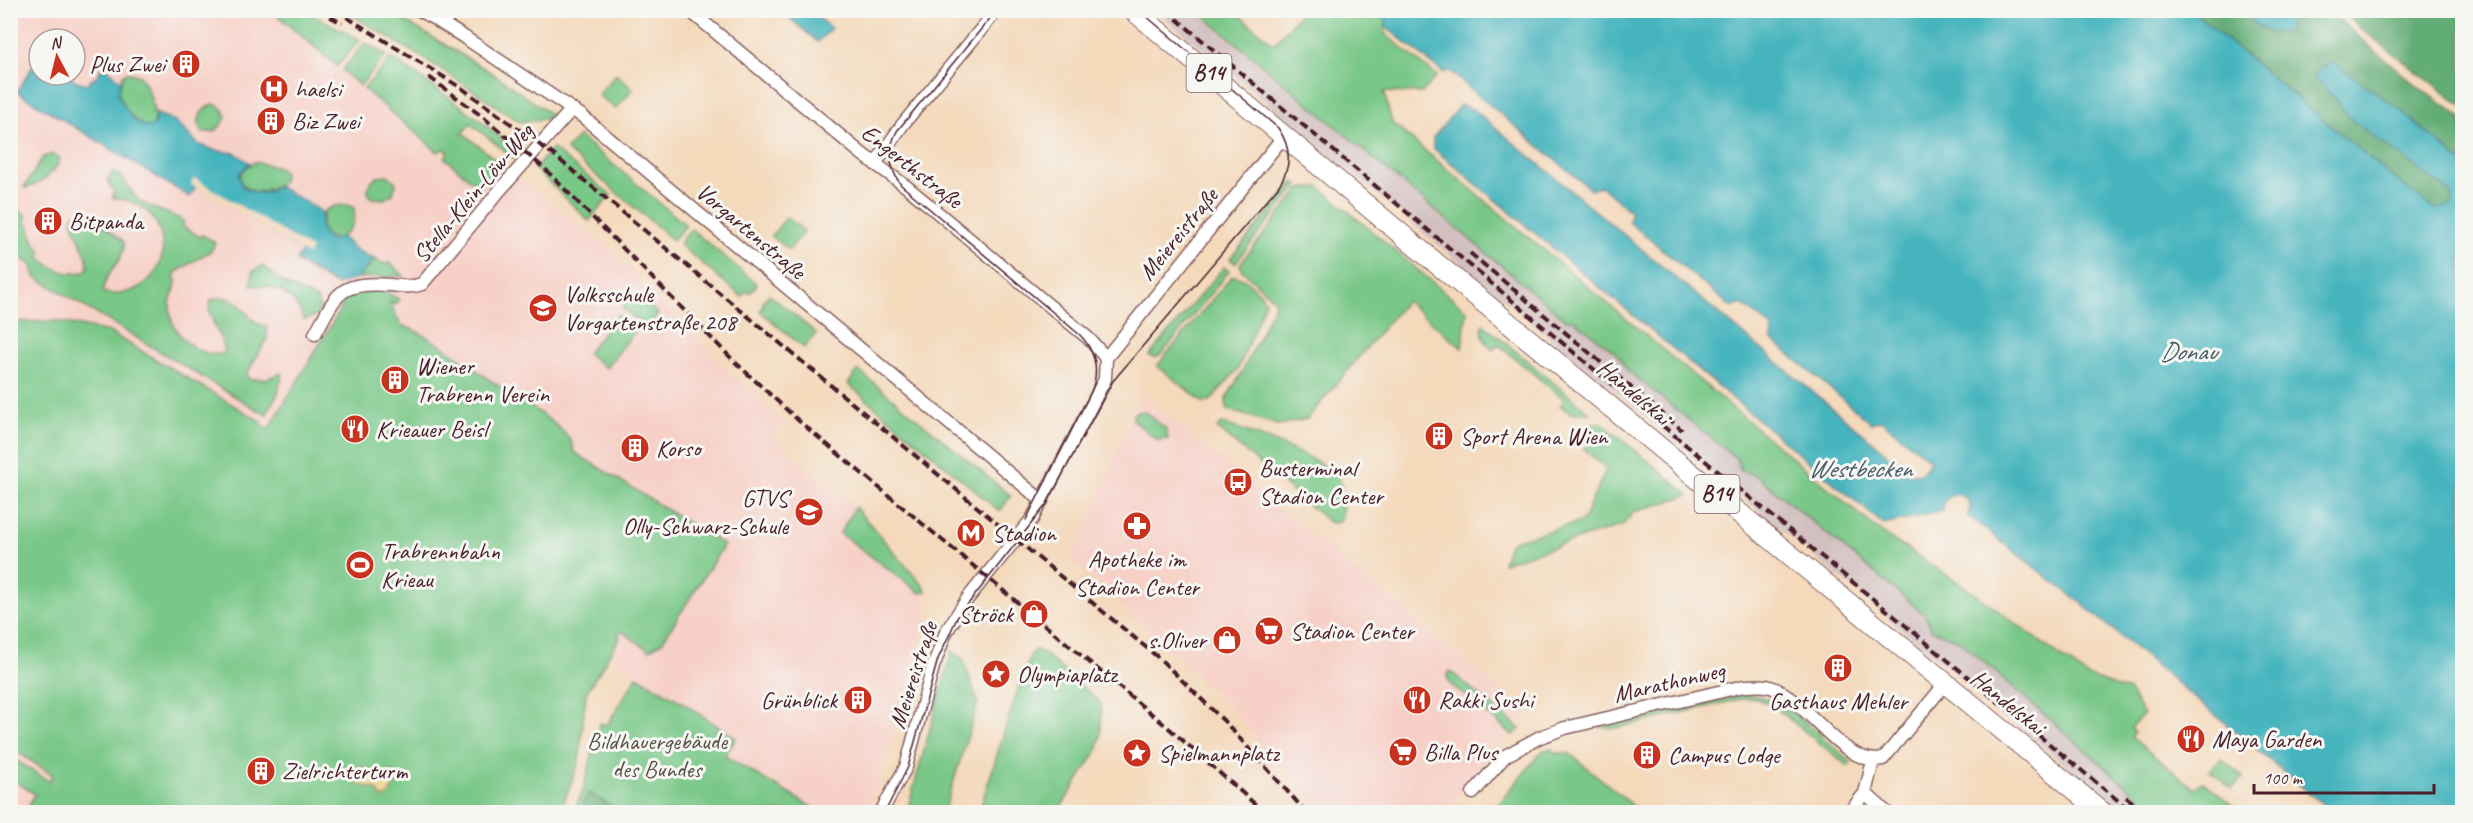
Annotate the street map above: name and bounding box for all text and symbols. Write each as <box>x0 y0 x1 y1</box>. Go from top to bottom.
north arrow <box>27 27 87 87</box>
text: N <box>49 32 64 54</box>
building icon: Plus Zwei <box>170 48 202 80</box>
place label: Plus Zwei <box>89 49 169 79</box>
road number: B14 <box>1186 54 1232 92</box>
hospital icon: haelsi <box>258 73 290 105</box>
place label: haelsi <box>295 74 345 104</box>
building icon: Biz Zwei <box>255 105 287 137</box>
place label: Biz Zwei <box>292 106 363 136</box>
street label: Stella-Klein-Löw-Weg <box>406 116 541 269</box>
street label: Engerthstraße <box>856 117 970 216</box>
street label: Vorgartenstraße <box>690 176 814 287</box>
street label: Meiereistraße <box>1132 180 1226 286</box>
building icon: Bitpanda <box>32 205 64 237</box>
place label: Bitpanda <box>69 206 145 236</box>
place label: Volksschule Vorgartenstraße 208 <box>564 279 738 337</box>
school or university icon: Volksschule Vorgartenstraße 208 <box>527 292 559 324</box>
water label: Donau <box>2160 335 2219 368</box>
place label: Wiener Trabrenn Verein <box>416 351 550 409</box>
street label: Handelskai <box>1591 352 1679 433</box>
building icon: Wiener Trabrenn Verein <box>379 364 411 396</box>
restaurant icon: Krieauer Beisl <box>339 413 371 445</box>
place label: Krieauer Beisl <box>376 414 491 444</box>
building icon: Sport Arena Wien <box>1423 420 1455 452</box>
place label: Sport Arena Wien <box>1460 421 1609 451</box>
building icon: Korso <box>619 432 651 464</box>
place label: Korso <box>656 433 703 463</box>
water label: Westbecken <box>1808 452 1914 485</box>
place label: Busterminal Stadion Center <box>1259 453 1385 511</box>
bus stop icon: Busterminal Stadion Center <box>1222 466 1254 498</box>
road number: B14 <box>1694 475 1740 513</box>
place label: GTVS Olly-Schwarz-Schule <box>623 483 792 541</box>
school or university icon: GTVS Olly-Schwarz-Schule <box>793 496 825 528</box>
pharmacy icon: Apotheke im Stadion Center <box>1121 510 1153 542</box>
metro station icon: Stadion <box>955 517 987 549</box>
place label: Stadion <box>992 518 1057 548</box>
place label: Trabrennbahn Krieau <box>381 536 500 594</box>
place label: Apotheke im Stadion Center <box>1075 544 1201 602</box>
sports icon: Trabrennbahn Krieau <box>344 549 376 581</box>
shop icon: Ströck <box>1018 598 1050 630</box>
place label: Ströck <box>959 599 1015 629</box>
supermarket icon: Stadion Center <box>1253 615 1285 647</box>
street label: Meiereistraße <box>882 616 945 732</box>
place label: Stadion Center <box>1290 616 1416 646</box>
shop icon: s.Oliver <box>1211 624 1243 656</box>
place label: s.Oliver <box>1148 625 1208 655</box>
building icon: Gasthaus Mehler <box>1822 652 1854 684</box>
street label: Marathonweg <box>1611 654 1729 709</box>
place icon: Olympiaplatz <box>980 658 1012 690</box>
place label: Olympiaplatz <box>1017 659 1119 689</box>
street label: Handelskai <box>1965 663 2053 743</box>
building icon: Grünblick <box>842 684 874 716</box>
restaurant icon: Rakki Sushi <box>1401 684 1433 716</box>
place label: Grünblick <box>761 685 839 715</box>
place label: Rakki Sushi <box>1438 685 1536 715</box>
place label: Gasthaus Mehler <box>1769 686 1909 716</box>
restaurant icon: Maya Garden <box>2175 723 2207 755</box>
place label: Maya Garden <box>2212 724 2323 754</box>
park label: Bildhauergebäude des Bundes <box>587 726 729 784</box>
supermarket icon: Billa Plus <box>1387 736 1419 768</box>
place icon: Spielmannplatz <box>1121 737 1153 769</box>
place label: Billa Plus <box>1424 737 1500 767</box>
place label: Spielmannplatz <box>1158 738 1281 768</box>
building icon: Campus Lodge <box>1631 739 1663 771</box>
place label: Campus Lodge <box>1668 740 1782 770</box>
building icon: Zielrichterturm <box>245 755 277 787</box>
place label: Zielrichterturm <box>282 756 408 786</box>
scale bar <box>2254 757 2434 795</box>
text: 100 m <box>2263 767 2304 789</box>

